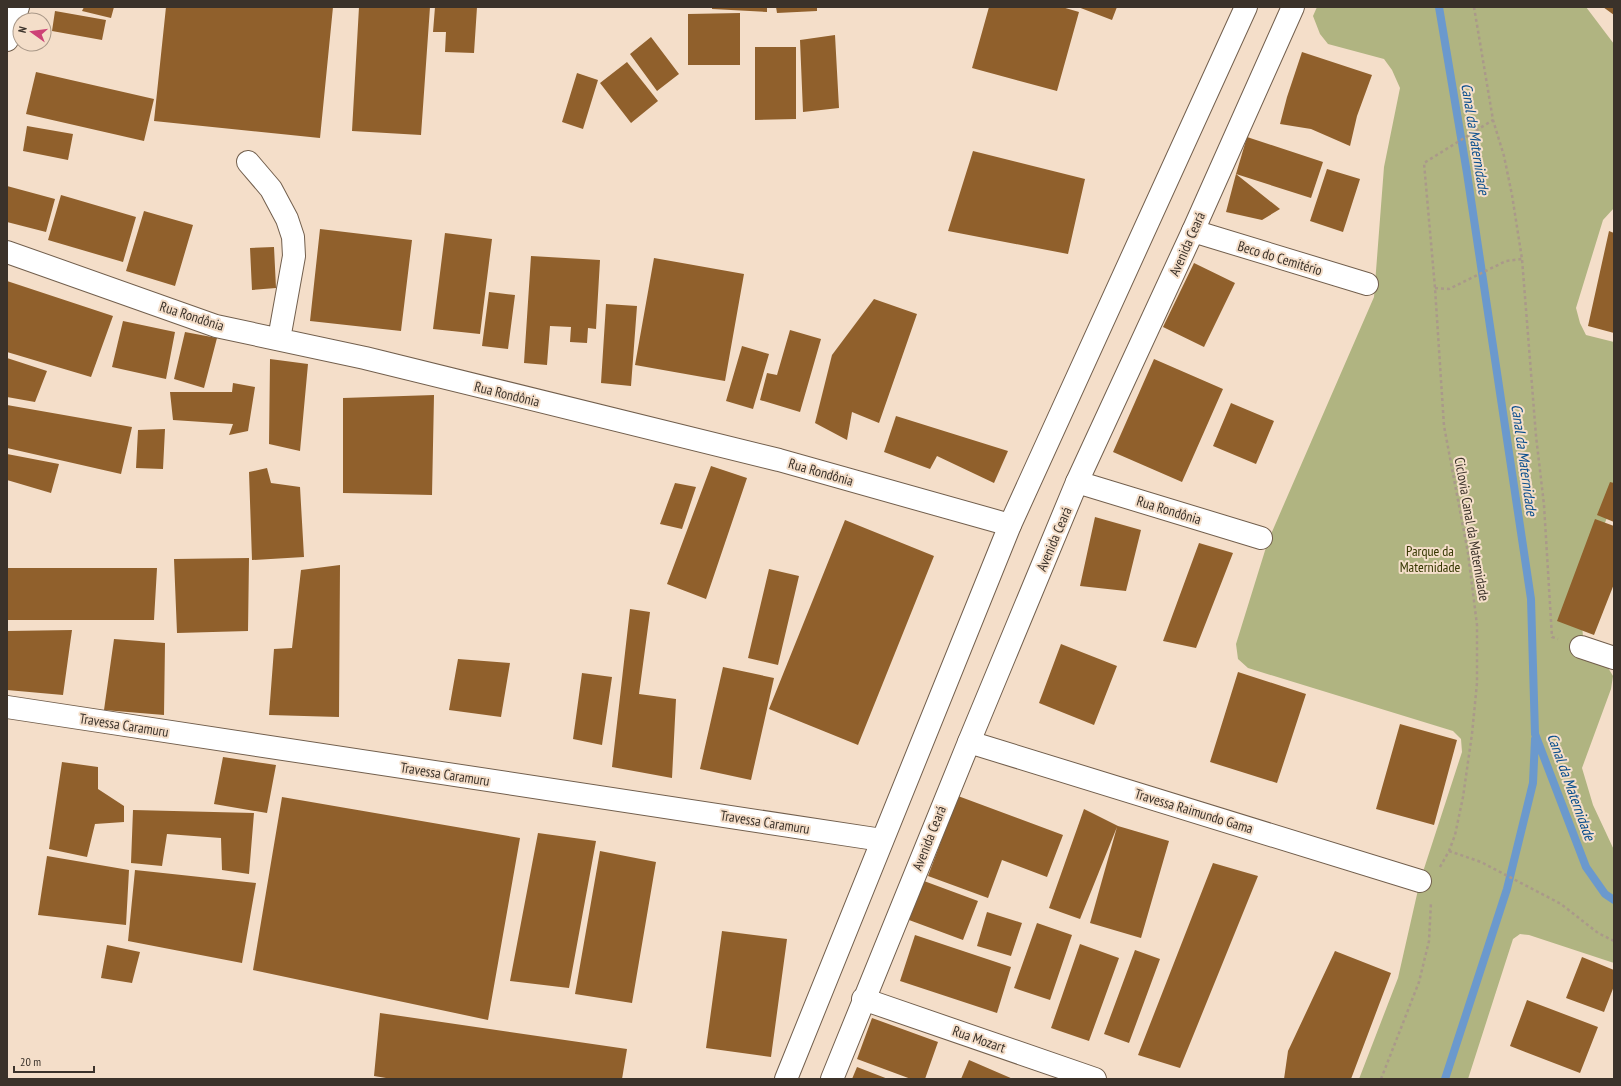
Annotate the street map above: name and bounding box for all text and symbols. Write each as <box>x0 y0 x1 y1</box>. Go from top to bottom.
north arrow <box>12 12 52 52</box>
text: N <box>15 25 30 34</box>
water label: Canal da Maternidade <box>1457 82 1494 197</box>
street label: Avenida Ceará <box>1165 209 1209 279</box>
street label: Beco do Cemitério <box>1236 237 1324 279</box>
street label: Rua Rondônia <box>158 297 226 335</box>
street label: Rua Rondônia <box>472 377 542 411</box>
water label: Canal da Maternidade <box>1507 403 1542 518</box>
street label: Rua Rondônia <box>786 454 856 490</box>
street label: Ciclovia Canal da Maternidade <box>1450 456 1494 602</box>
street label: Rua Rondônia <box>1135 492 1203 528</box>
street label: Avenida Ceará <box>1032 504 1076 574</box>
park label: Parque da Maternidade <box>1400 542 1460 576</box>
street label: Travessa Caramuru <box>78 709 170 741</box>
water label: Canal da Maternidade <box>1543 731 1600 844</box>
street label: Travessa Caramuru <box>399 758 491 790</box>
street label: Travessa Raimundo Gama <box>1133 784 1255 838</box>
street label: Avenida Ceará <box>908 803 950 873</box>
street label: Travessa Caramuru <box>719 806 811 838</box>
street label: Rua Mozart <box>950 1022 1008 1056</box>
scale bar <box>14 1048 94 1074</box>
text: 20 m <box>20 1054 41 1069</box>

